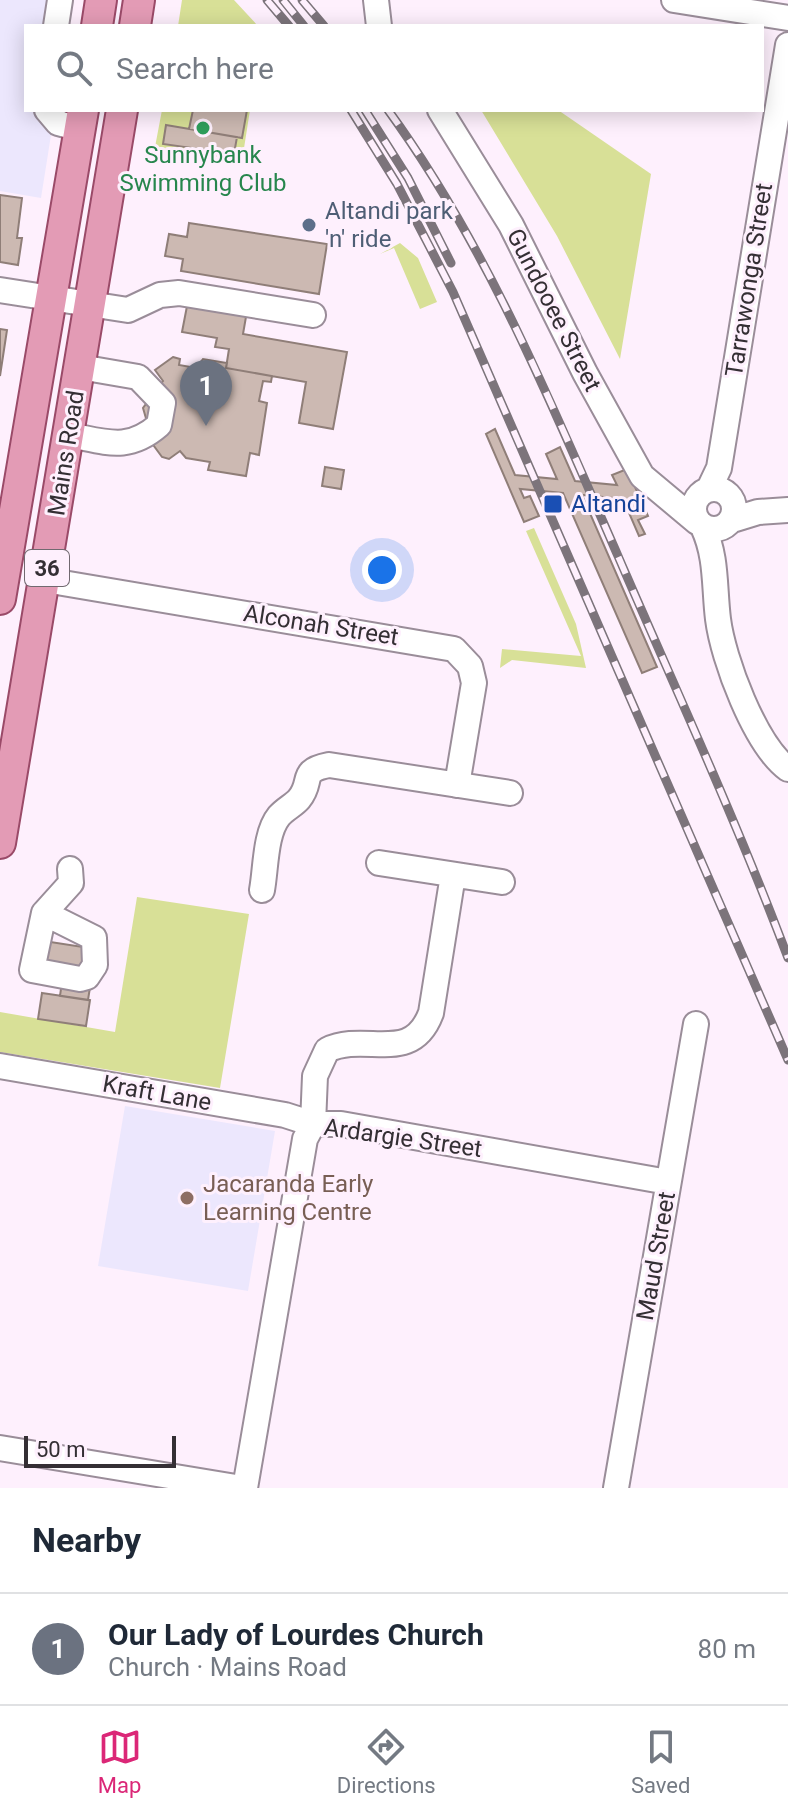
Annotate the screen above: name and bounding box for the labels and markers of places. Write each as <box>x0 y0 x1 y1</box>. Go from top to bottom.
marker: Sunnybank Swimming Club <box>194 119 212 137</box>
place label: Sunnybank Swimming Club <box>120 141 286 197</box>
place label: Altandi park 'n' ride <box>325 197 454 253</box>
marker: Altandi park 'n' ride <box>300 216 318 234</box>
pin: 1 <box>180 360 232 426</box>
place label: Altandi <box>571 490 646 518</box>
marker: Altandi <box>542 493 564 515</box>
place label: Jacaranda Early Learning Centre <box>203 1170 374 1226</box>
marker: Jacaranda Early Learning Centre <box>178 1189 196 1207</box>

